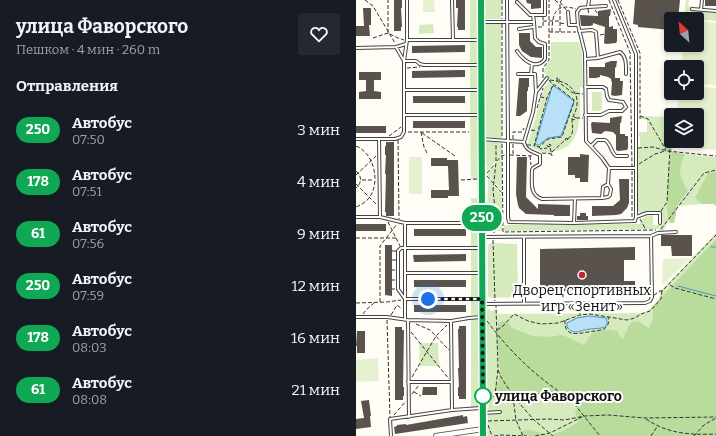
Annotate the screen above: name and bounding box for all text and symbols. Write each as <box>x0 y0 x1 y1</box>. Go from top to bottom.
north arrow <box>664 12 704 52</box>
map controls <box>664 12 704 148</box>
button: heart <box>298 13 340 55</box>
text: улица Фаворского <box>16 15 188 38</box>
text: Пешком · 4 мин · 260 m <box>16 42 160 57</box>
button: locate <box>664 60 704 100</box>
text: Отправления <box>16 77 118 95</box>
button: layers <box>664 108 704 148</box>
text: Автобус <box>72 114 132 132</box>
text: 250 <box>26 121 50 138</box>
text: 3 мин <box>297 121 340 139</box>
text: 07:50 <box>72 132 105 147</box>
text: Автобус <box>72 166 132 184</box>
text: 178 <box>27 173 49 190</box>
text: 4 мин <box>297 173 340 191</box>
text: 07:51 <box>72 184 102 199</box>
line badge: 250 <box>459 205 505 231</box>
text: 250 <box>470 209 494 226</box>
text: Автобус <box>72 218 132 236</box>
text: 61 <box>31 225 45 242</box>
text: 9 мин <box>297 225 340 243</box>
text: 07:56 <box>72 236 104 251</box>
text: Автобус <box>72 270 132 288</box>
marker: Дворец спортивных игр «Зенит» <box>577 270 587 280</box>
text: 250 <box>26 277 50 294</box>
text: 12 мин <box>292 277 340 295</box>
place label: Дворец спортивных игр «Зенит» <box>513 282 651 315</box>
text: 07:59 <box>72 288 104 303</box>
your location <box>418 289 438 309</box>
text: Автобус <box>72 322 132 340</box>
text: 178 <box>27 329 49 346</box>
text: 16 мин <box>291 329 340 347</box>
text: 08:03 <box>72 340 107 355</box>
text: Автобус <box>72 374 132 392</box>
text: 61 <box>31 381 45 398</box>
text: 21 мин <box>292 381 340 399</box>
marker: улица Фаворского <box>474 387 492 405</box>
place label: улица Фаворского <box>494 388 622 405</box>
text: 08:08 <box>72 392 107 407</box>

